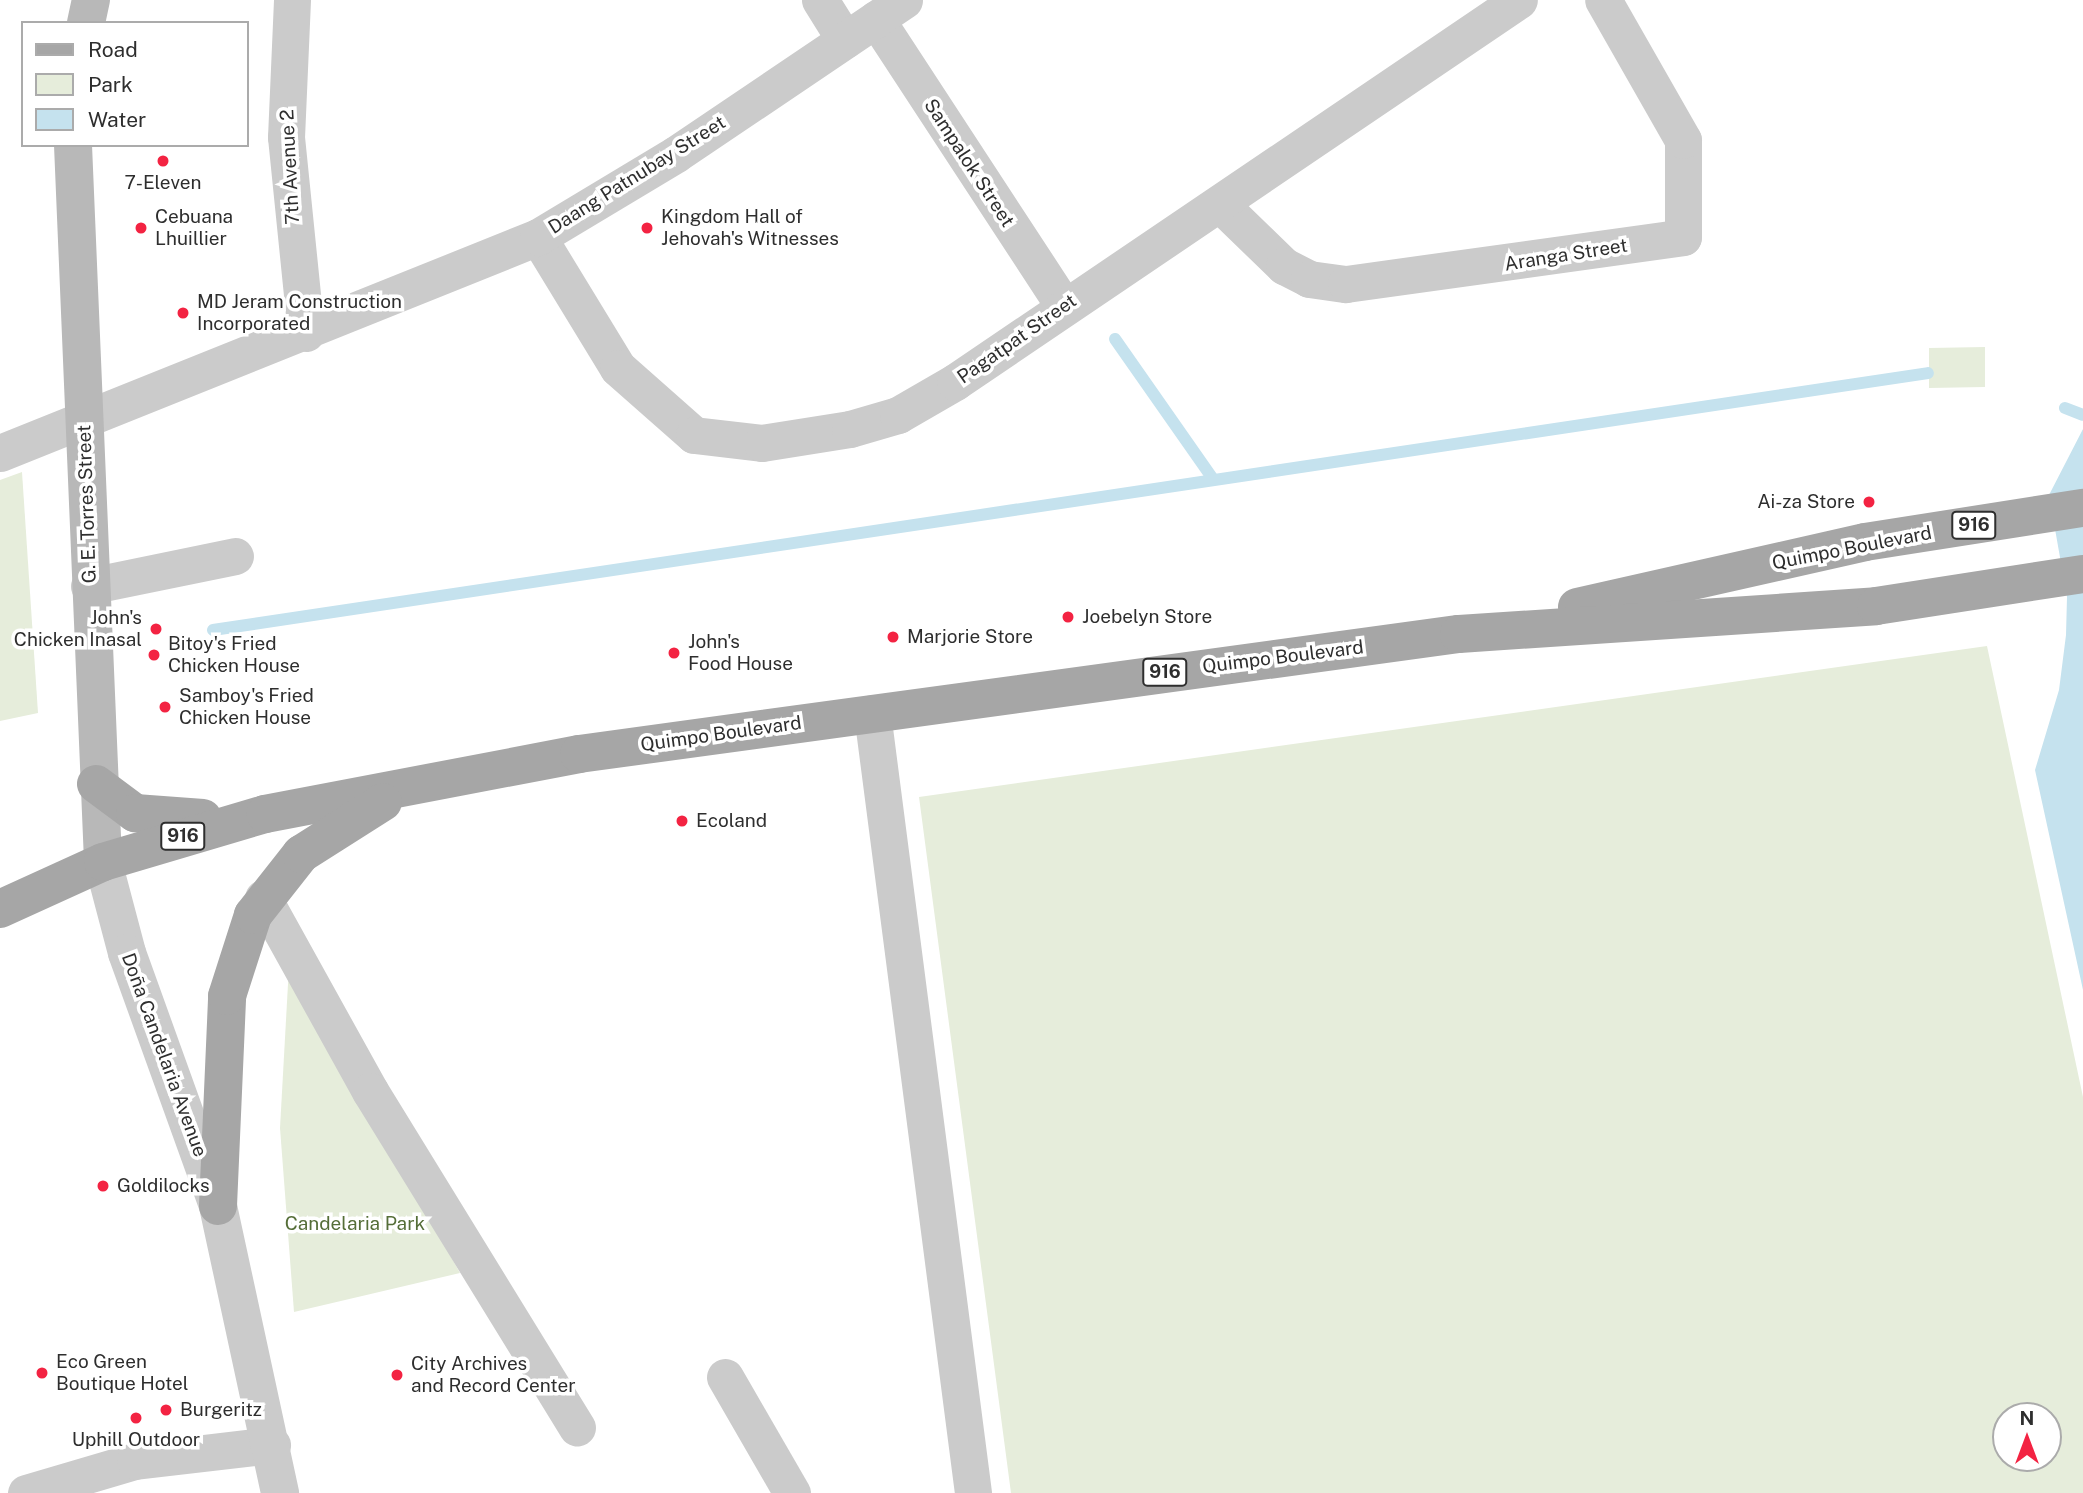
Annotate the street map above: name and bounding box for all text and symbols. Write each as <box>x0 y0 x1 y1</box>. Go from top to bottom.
legend <box>21 21 248 147</box>
text: Road <box>88 37 138 62</box>
text: Park <box>88 72 133 97</box>
street label: Sampalok Street <box>919 95 1019 231</box>
text: Water <box>88 107 146 132</box>
street label: 7th Avenue 2 <box>276 109 304 225</box>
street label: Daang Patnubay Street <box>544 111 730 239</box>
marker: 7-Eleven <box>155 153 171 169</box>
place label: 7-Eleven <box>124 172 202 194</box>
place label: Cebuana Lhuillier <box>155 206 233 250</box>
place label: Kingdom Hall of Jehovah's Witnesses <box>661 206 839 250</box>
marker: Cebuana Lhuillier <box>133 220 149 236</box>
marker: Kingdom Hall of Jehovah's Witnesses <box>639 220 655 236</box>
street label: Aranga Street <box>1503 234 1629 276</box>
street label: Pagatpat Street <box>953 289 1081 389</box>
place label: MD Jeram Construction Incorporated <box>197 291 402 335</box>
marker: MD Jeram Construction Incorporated <box>175 305 191 321</box>
street label: G. E. Torres Street <box>73 424 101 584</box>
place label: Ai-za Store <box>1757 491 1855 513</box>
marker: Ai-za Store <box>1861 494 1877 510</box>
road number: 916 <box>1951 510 1997 540</box>
street label: Quimpo Boulevard <box>1770 521 1934 575</box>
place label: Joebelyn Store <box>1082 606 1212 628</box>
place label: John's Chicken Inasal <box>14 607 142 651</box>
marker: Joebelyn Store <box>1060 609 1076 625</box>
marker: John's Chicken Inasal <box>148 621 164 637</box>
place label: Marjorie Store <box>907 626 1033 648</box>
marker: Marjorie Store <box>885 629 901 645</box>
place label: John's Food House <box>688 631 793 675</box>
place label: Bitoy's Fried Chicken House <box>168 633 300 677</box>
street label: Quimpo Boulevard <box>1201 636 1365 678</box>
marker: John's Food House <box>666 645 682 661</box>
marker: Bitoy's Fried Chicken House <box>146 647 162 663</box>
road number: 916 <box>1142 658 1188 686</box>
place label: Samboy's Fried Chicken House <box>179 685 314 729</box>
marker: Samboy's Fried Chicken House <box>157 699 173 715</box>
street label: Quimpo Boulevard <box>639 711 803 757</box>
place label: Ecoland <box>696 810 767 832</box>
marker: Ecoland <box>674 813 690 829</box>
road number: 916 <box>160 822 206 850</box>
street label: Doña Candelaria Avenue <box>116 950 212 1160</box>
place label: Goldilocks <box>117 1175 210 1197</box>
marker: Goldilocks <box>95 1178 111 1194</box>
park label: Candelaria Park <box>285 1213 425 1235</box>
place label: Eco Green Boutique Hotel <box>56 1351 189 1395</box>
place label: City Archives and Record Center <box>411 1353 576 1397</box>
marker: Eco Green Boutique Hotel <box>34 1365 50 1381</box>
marker: City Archives and Record Center <box>389 1367 405 1383</box>
place label: Burgeritz <box>180 1399 262 1421</box>
marker: Burgeritz <box>158 1402 174 1418</box>
north arrow <box>1992 1402 2062 1472</box>
text: N <box>2020 1407 2034 1429</box>
marker: Uphill Outdoor <box>128 1410 144 1426</box>
place label: Uphill Outdoor <box>72 1429 200 1451</box>

